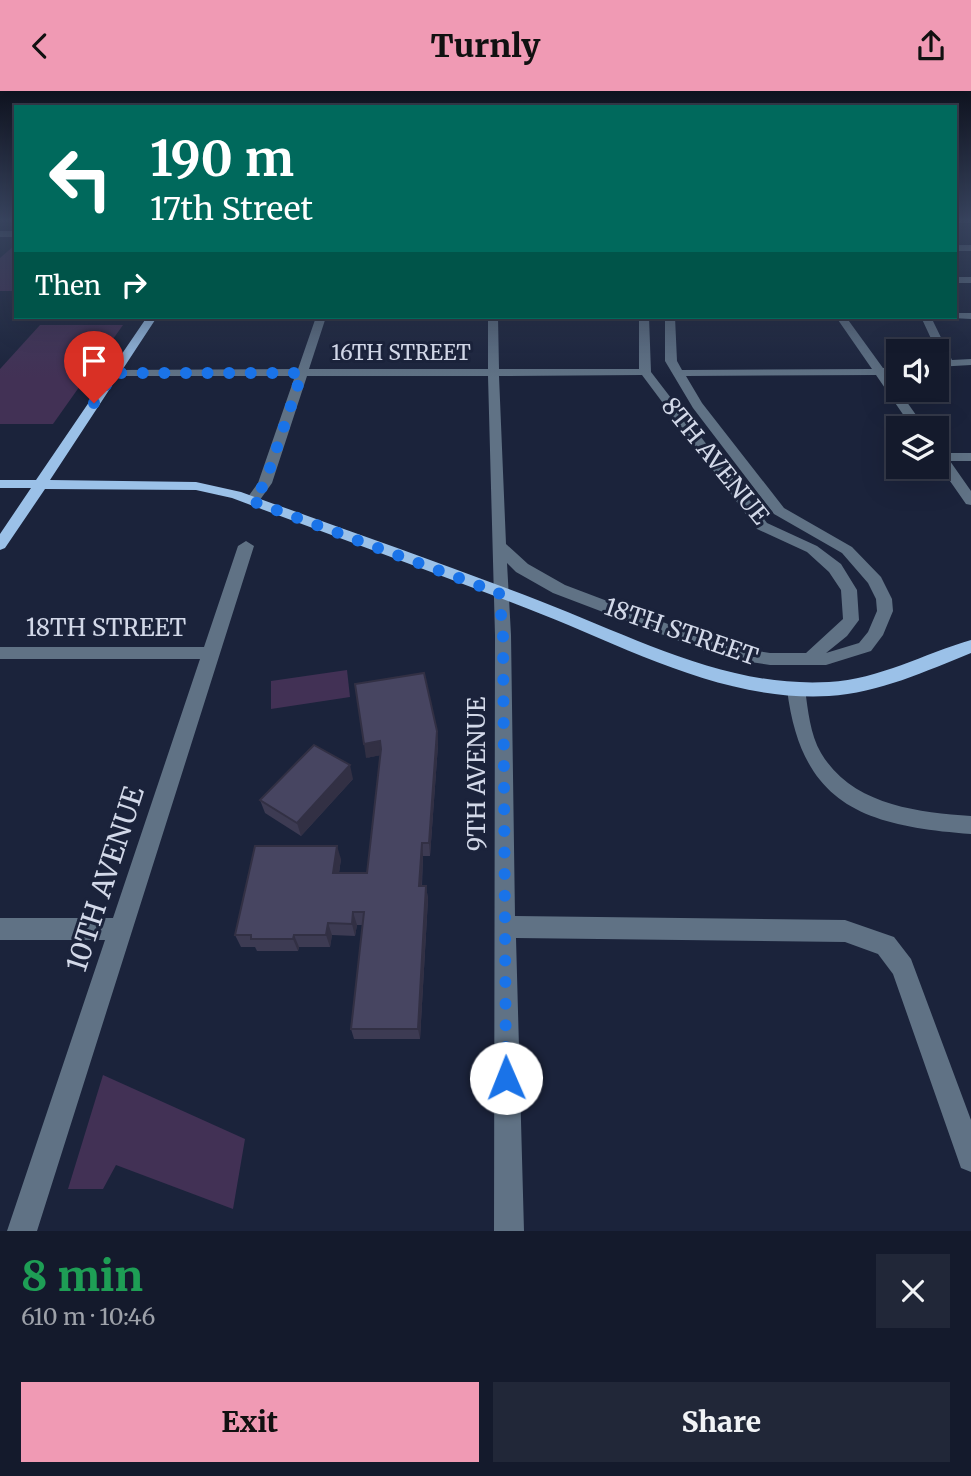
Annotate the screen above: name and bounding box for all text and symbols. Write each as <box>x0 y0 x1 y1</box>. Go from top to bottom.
text: Turnly <box>431 26 540 66</box>
icon: back <box>21 27 59 65</box>
icon: share <box>912 27 950 65</box>
text: 190 m <box>150 128 294 189</box>
icon: left <box>35 133 126 224</box>
text: 17th Street <box>150 189 313 229</box>
icon: right <box>115 266 153 304</box>
text: Then <box>35 269 101 302</box>
pin <box>64 331 124 403</box>
street label: 16TH STREET <box>331 339 471 366</box>
map controls <box>886 339 949 479</box>
button: sound <box>886 339 949 402</box>
icon: arrive <box>75 342 113 380</box>
street label: 8TH AVENUE <box>655 391 776 531</box>
button: layers <box>886 416 949 479</box>
street label: 18TH STREET <box>600 591 762 672</box>
street label: 18TH STREET <box>26 612 187 643</box>
street label: 9TH AVENUE <box>461 696 492 851</box>
street label: 10TH AVENUE <box>58 781 152 976</box>
position arrow <box>469 1041 543 1115</box>
text: 8 min <box>21 1250 143 1302</box>
button: close <box>876 1254 950 1328</box>
text: 610 m · 10:46 <box>21 1302 155 1331</box>
button: Exit <box>21 1382 479 1462</box>
button: Share <box>493 1382 950 1462</box>

